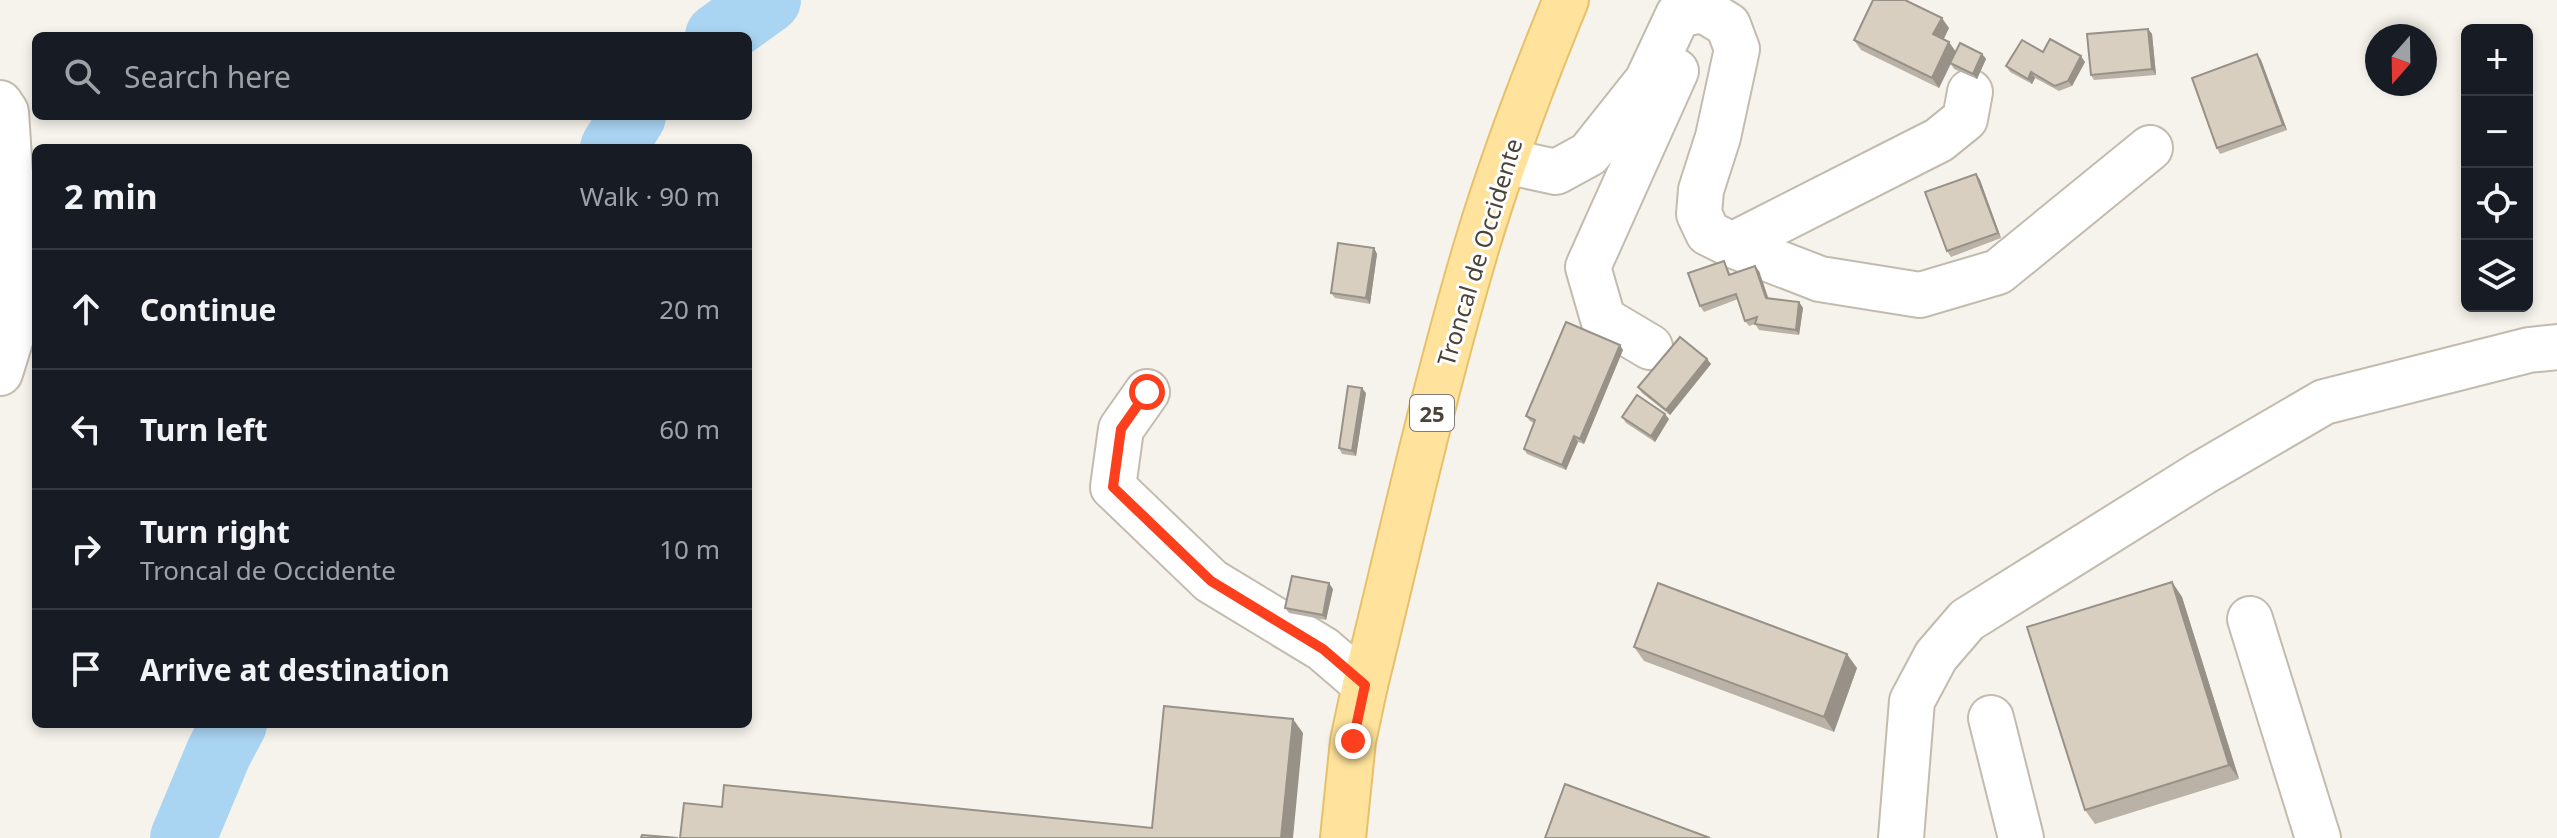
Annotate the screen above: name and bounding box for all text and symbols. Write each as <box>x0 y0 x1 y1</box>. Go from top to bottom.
north arrow <box>2365 24 2437 96</box>
map controls <box>2461 24 2533 312</box>
button: + <box>2461 24 2533 96</box>
search box <box>32 32 752 120</box>
icon: search <box>60 54 104 98</box>
text: Search here <box>124 56 291 97</box>
button: − <box>2461 96 2533 168</box>
street label: Troncal de Occidente <box>1429 134 1529 370</box>
button: locate <box>2461 168 2533 240</box>
text: 2 min <box>64 173 158 219</box>
text: Walk · 90 m <box>580 178 720 214</box>
button: layers <box>2461 240 2533 312</box>
icon: ahead <box>64 287 108 331</box>
text: Continue <box>140 289 276 330</box>
text: 20 m <box>659 291 720 327</box>
route start <box>1129 374 1165 410</box>
road number: 25 <box>1410 395 1454 431</box>
icon: left <box>64 407 108 451</box>
text: Turn left <box>140 409 268 450</box>
text: 60 m <box>659 411 720 447</box>
text: Turn right <box>140 511 290 552</box>
icon: right <box>64 527 108 571</box>
text: 10 m <box>659 531 720 567</box>
text: Troncal de Occidente <box>140 552 396 588</box>
icon: arrive <box>64 647 108 691</box>
text: Arrive at destination <box>140 649 450 690</box>
route end <box>1335 723 1371 759</box>

